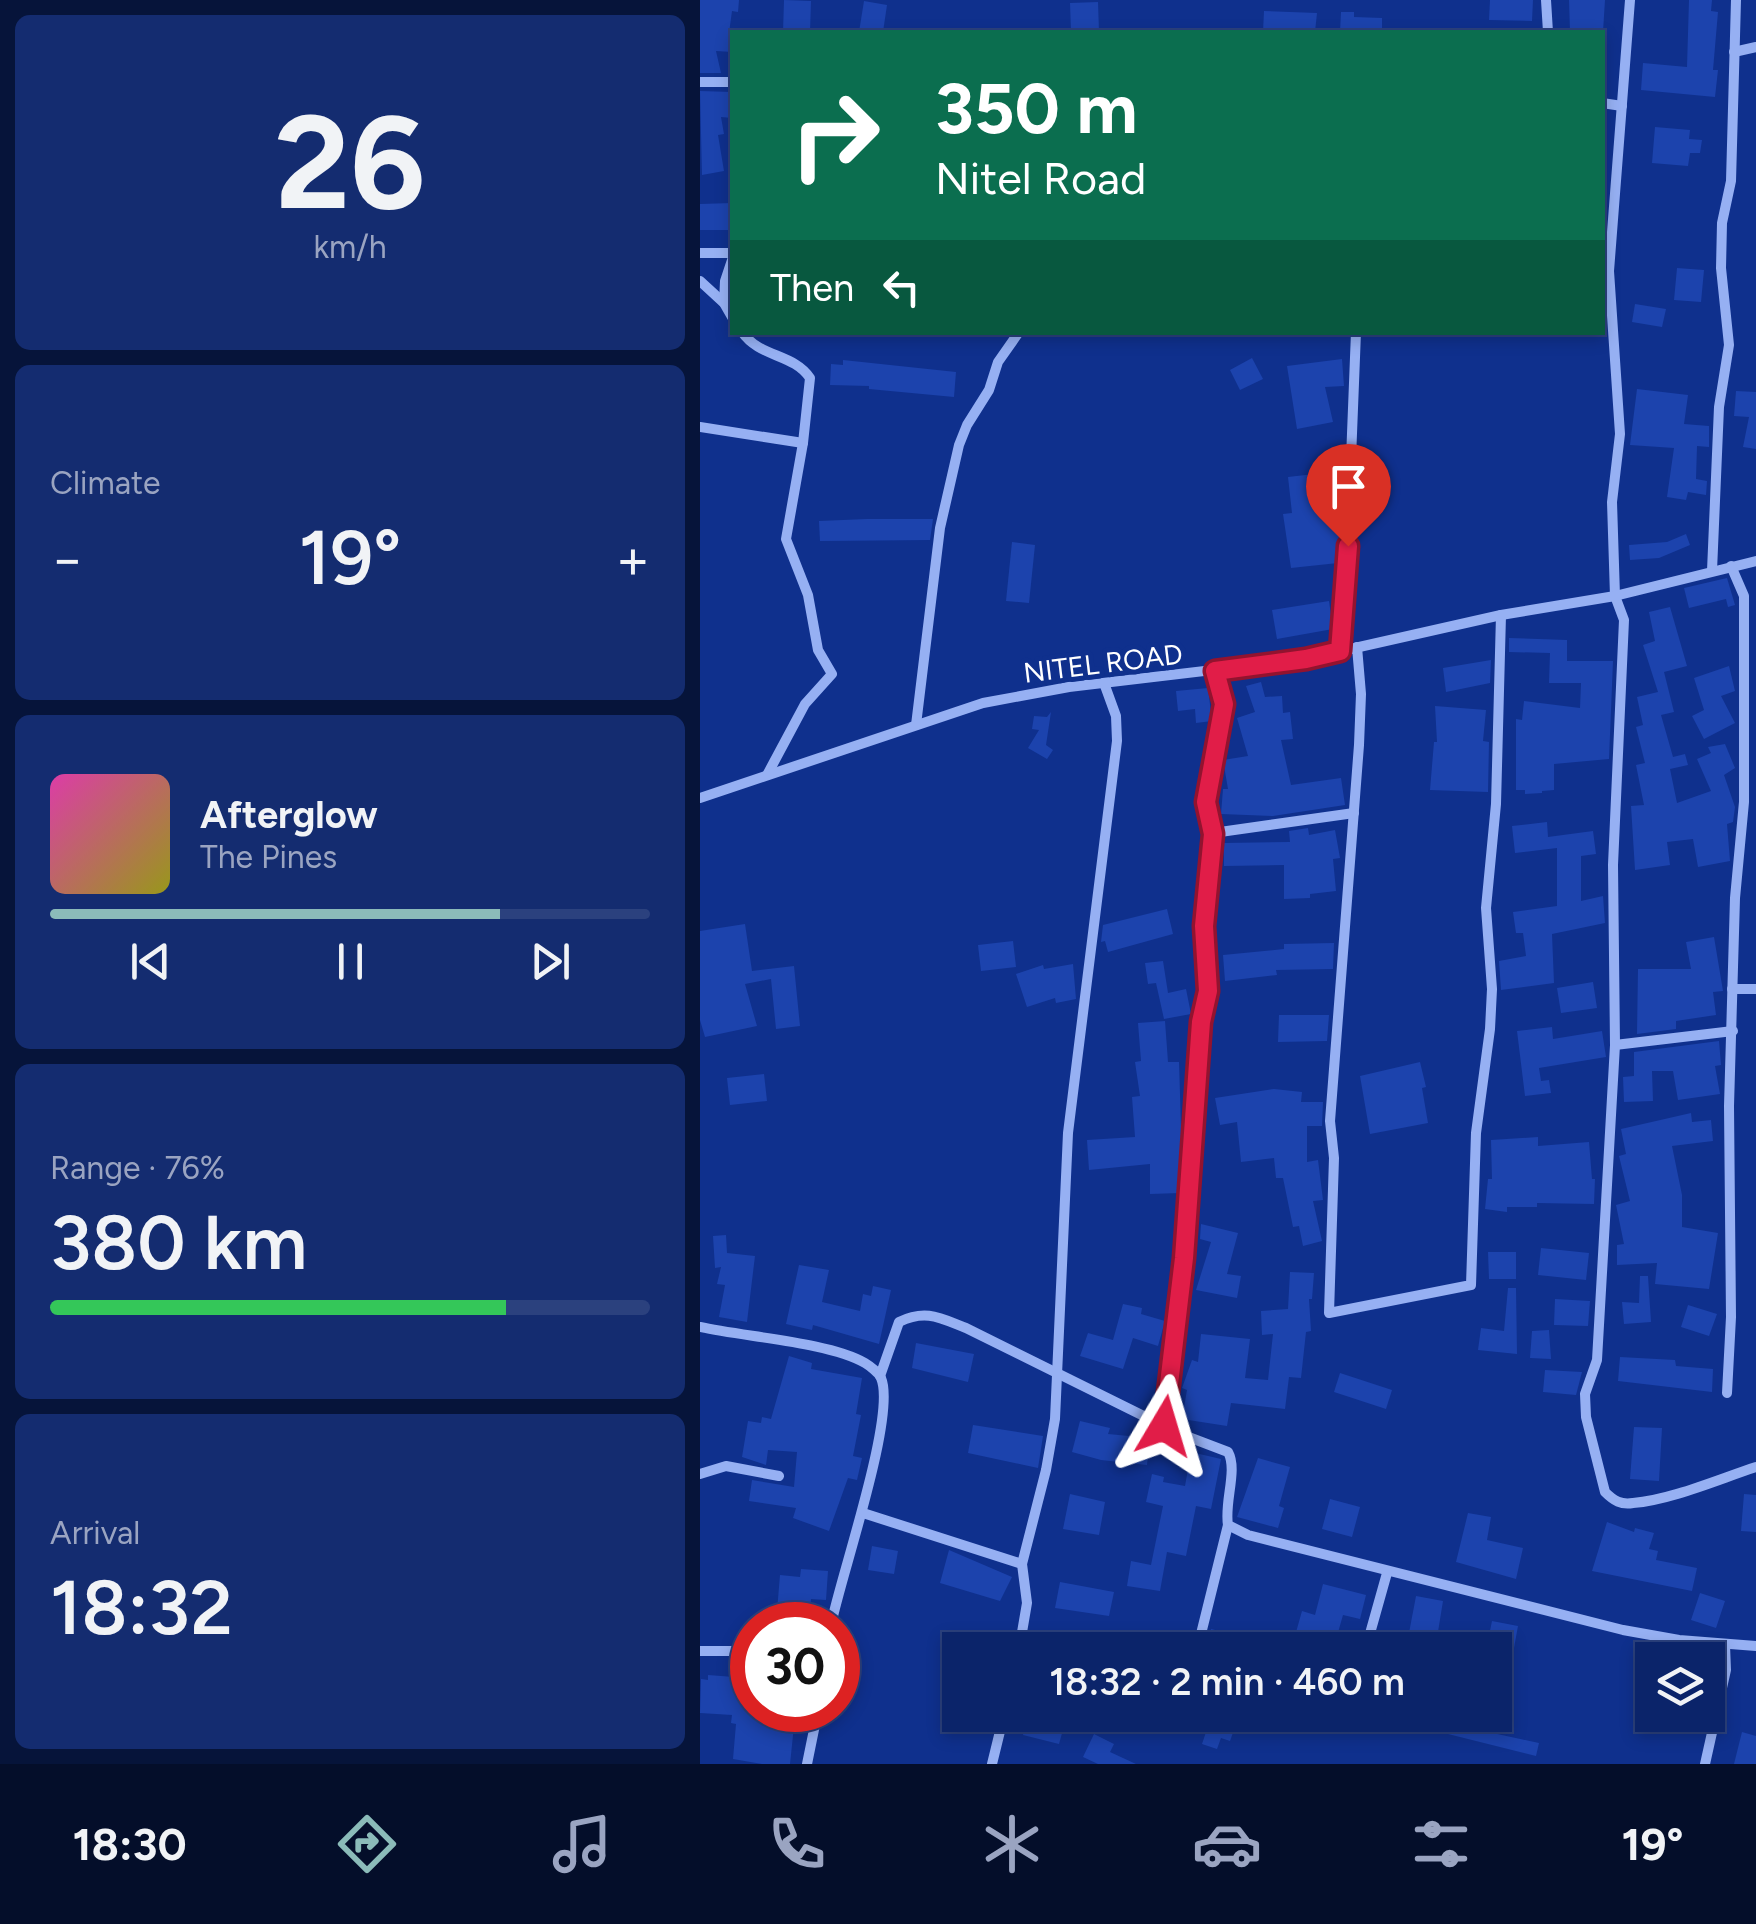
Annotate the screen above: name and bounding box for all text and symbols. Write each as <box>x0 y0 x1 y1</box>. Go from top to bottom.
text: 350 m <box>935 66 1138 151</box>
icon: right <box>770 70 900 200</box>
text: 26 <box>275 85 425 241</box>
text: Nitel Road <box>935 151 1146 205</box>
text: km/h <box>313 228 387 266</box>
icon: left <box>874 260 929 315</box>
text: Then <box>770 265 854 311</box>
pin <box>1306 444 1391 547</box>
icon: arrive <box>1321 459 1376 514</box>
text: Climate <box>50 464 161 502</box>
text: 19° <box>299 513 401 603</box>
text: − <box>50 526 84 592</box>
text: + <box>616 526 650 592</box>
street label: NITEL ROAD <box>1021 636 1185 690</box>
text: Afterglow <box>200 792 378 838</box>
text: The Pines <box>200 838 337 876</box>
icon: previous <box>123 934 178 989</box>
icon: pause <box>323 934 378 989</box>
icon: next <box>523 934 578 989</box>
text: Range · 76% <box>50 1149 225 1187</box>
text: 380 km <box>50 1198 307 1288</box>
position arrow <box>1112 1374 1216 1478</box>
text: Arrival <box>50 1514 140 1552</box>
text: 18:32 <box>50 1563 233 1653</box>
speed limit sign: 30 <box>730 1602 860 1732</box>
map controls <box>1635 1642 1725 1732</box>
button: layers <box>1635 1642 1725 1732</box>
text: 18:32 · 2 min · 460 m <box>1049 1659 1405 1705</box>
icon: directions <box>332 1809 402 1879</box>
icon: music <box>547 1809 617 1879</box>
icon: phone <box>762 1809 832 1879</box>
icon: climate <box>977 1809 1047 1879</box>
icon: car <box>1192 1809 1262 1879</box>
icon: filters <box>1406 1809 1476 1879</box>
text: 18:30 <box>72 1817 187 1871</box>
text: 19° <box>1621 1817 1684 1871</box>

